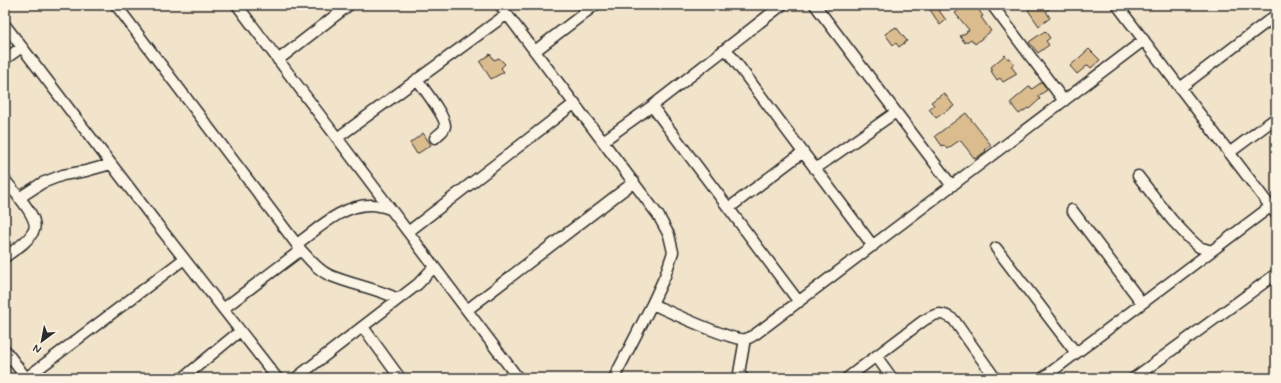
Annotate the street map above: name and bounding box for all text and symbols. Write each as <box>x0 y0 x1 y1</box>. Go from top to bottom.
north arrow <box>22 321 62 361</box>
text: N <box>30 341 44 357</box>

